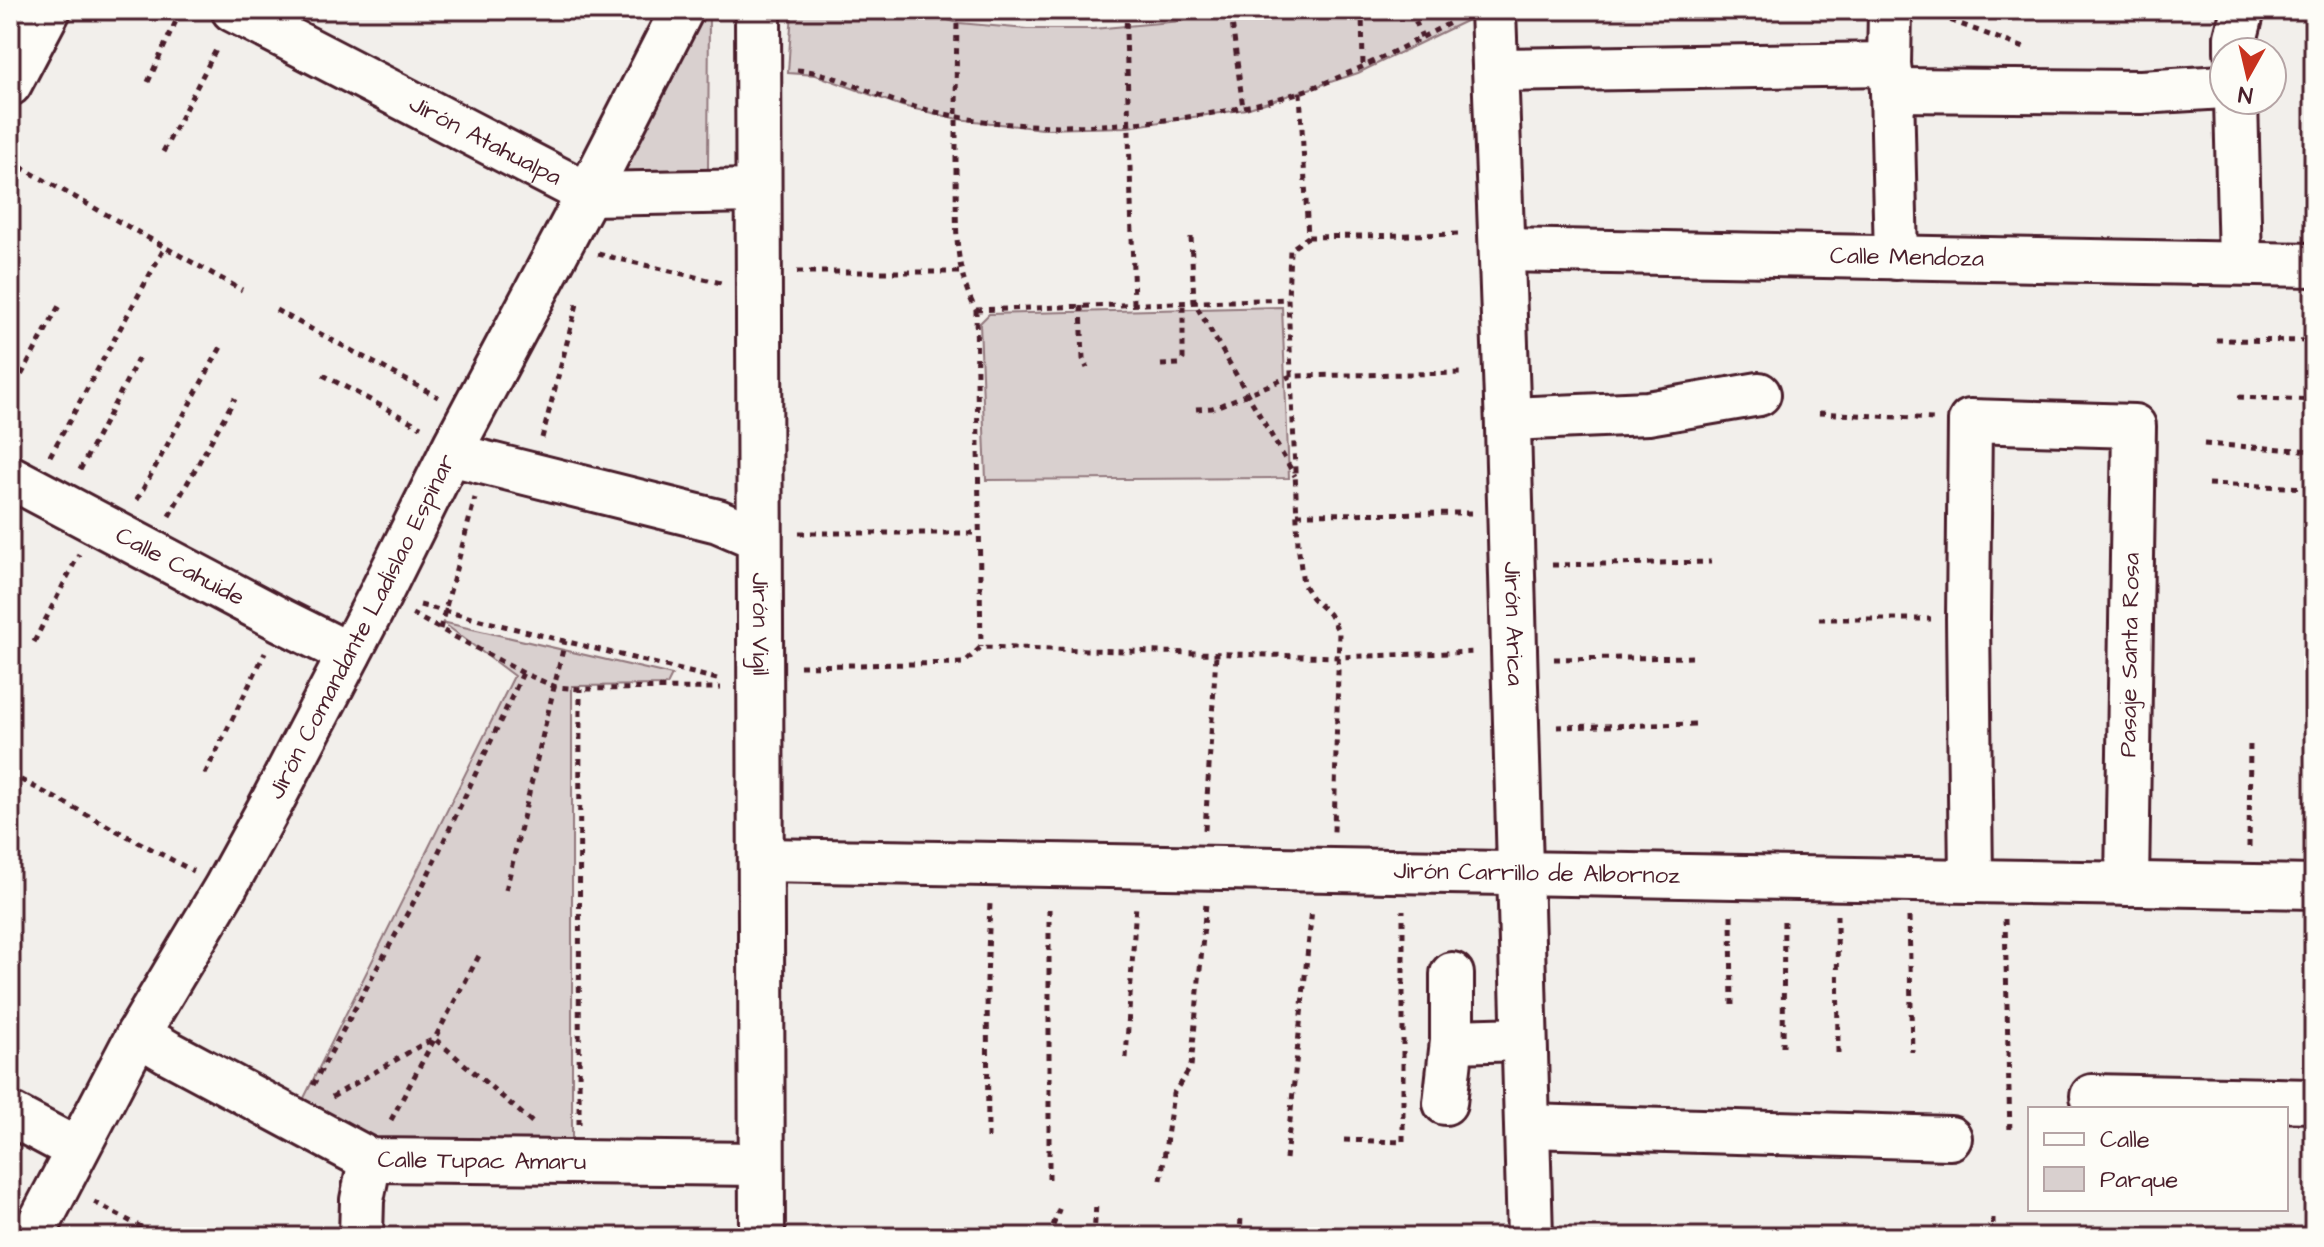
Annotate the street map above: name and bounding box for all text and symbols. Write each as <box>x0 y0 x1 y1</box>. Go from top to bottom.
north arrow <box>2208 36 2288 116</box>
text: N <box>2236 78 2254 111</box>
street label: Jirón Atahualpa <box>403 87 567 194</box>
street label: Calle Mendoza <box>1830 239 1984 276</box>
street label: Jirón Comandante Ladislao Espinar <box>259 448 464 805</box>
street label: Calle Cahuide <box>109 519 250 615</box>
street label: Pasaje Santa Rosa <box>2111 552 2149 758</box>
street label: Jirón Arica <box>1495 561 1532 686</box>
street label: Jirón Vigil <box>742 572 777 676</box>
street label: Jirón Carrillo de Albornoz <box>1393 854 1680 893</box>
legend <box>2028 1107 2288 1211</box>
text: Calle <box>2100 1123 2150 1157</box>
street label: Calle Tupac Amaru <box>377 1143 586 1179</box>
text: Parque <box>2100 1163 2178 1197</box>

